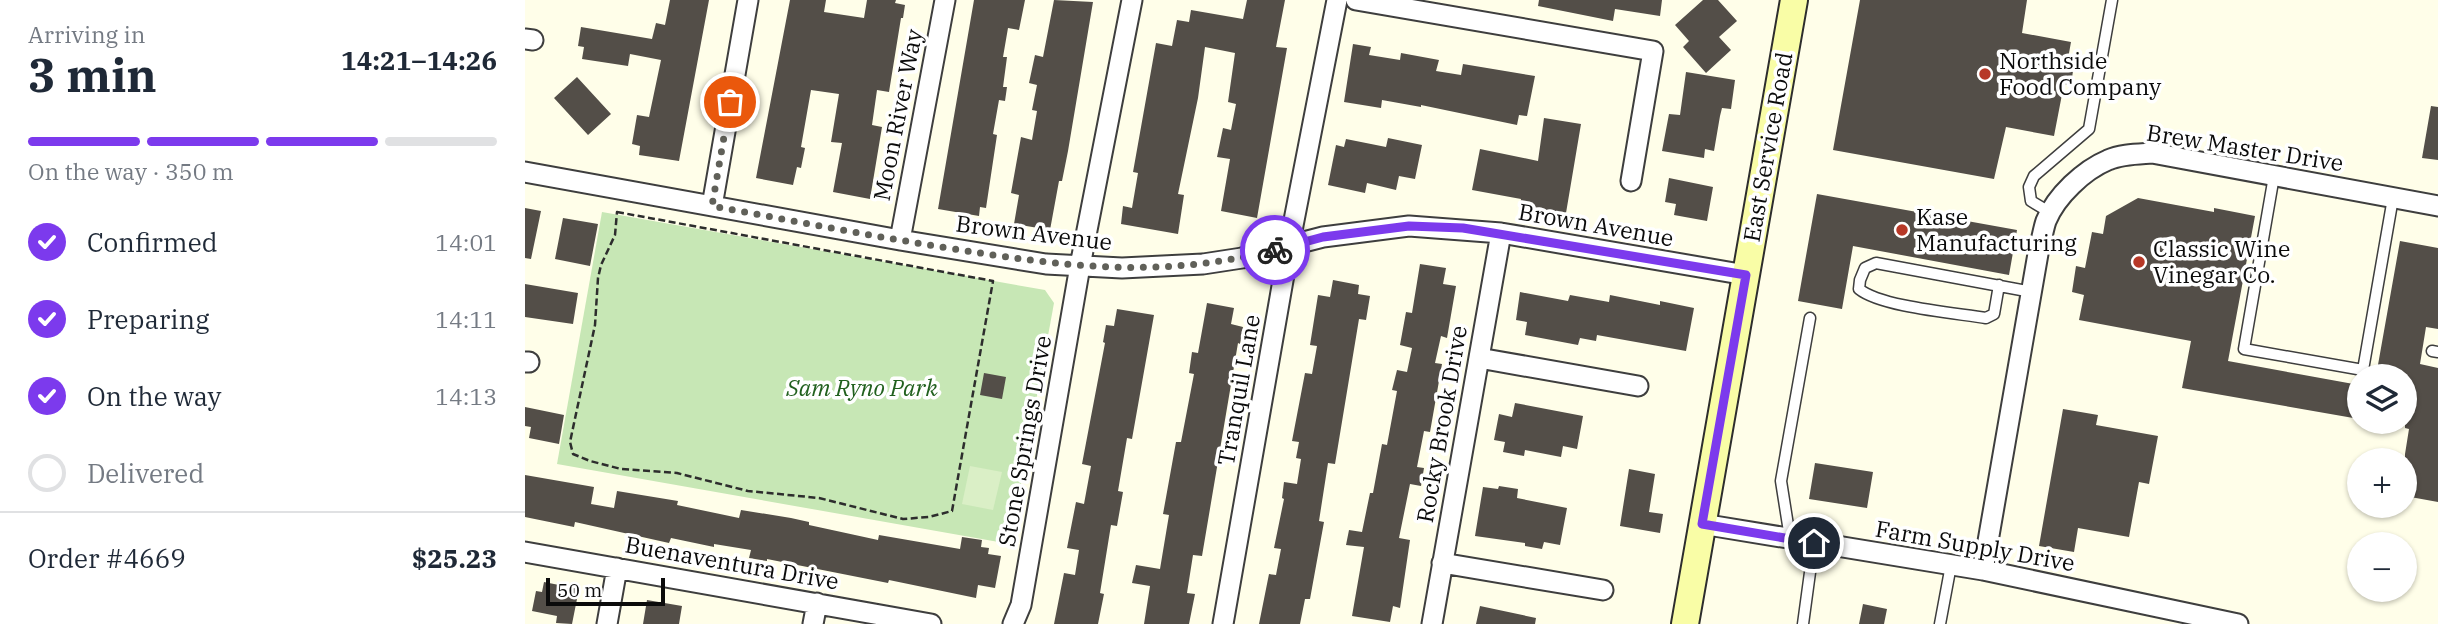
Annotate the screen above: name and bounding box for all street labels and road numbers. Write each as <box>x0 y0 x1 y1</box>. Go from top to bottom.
street label: Moon River Way <box>866 26 929 203</box>
street label: East Service Road <box>1736 50 1798 244</box>
street label: Brew Master Drive <box>2145 117 2346 177</box>
street label: Brown Avenue <box>1516 196 1676 252</box>
street label: Brown Avenue <box>954 208 1114 256</box>
street label: Tranquil Lane <box>1210 312 1266 468</box>
street label: Rocky Brook Drive <box>1409 323 1473 525</box>
street label: Stone Springs Drive <box>991 333 1057 549</box>
street label: Farm Supply Drive <box>1873 513 2077 577</box>
street label: Buenaventura Drive <box>623 528 841 596</box>

